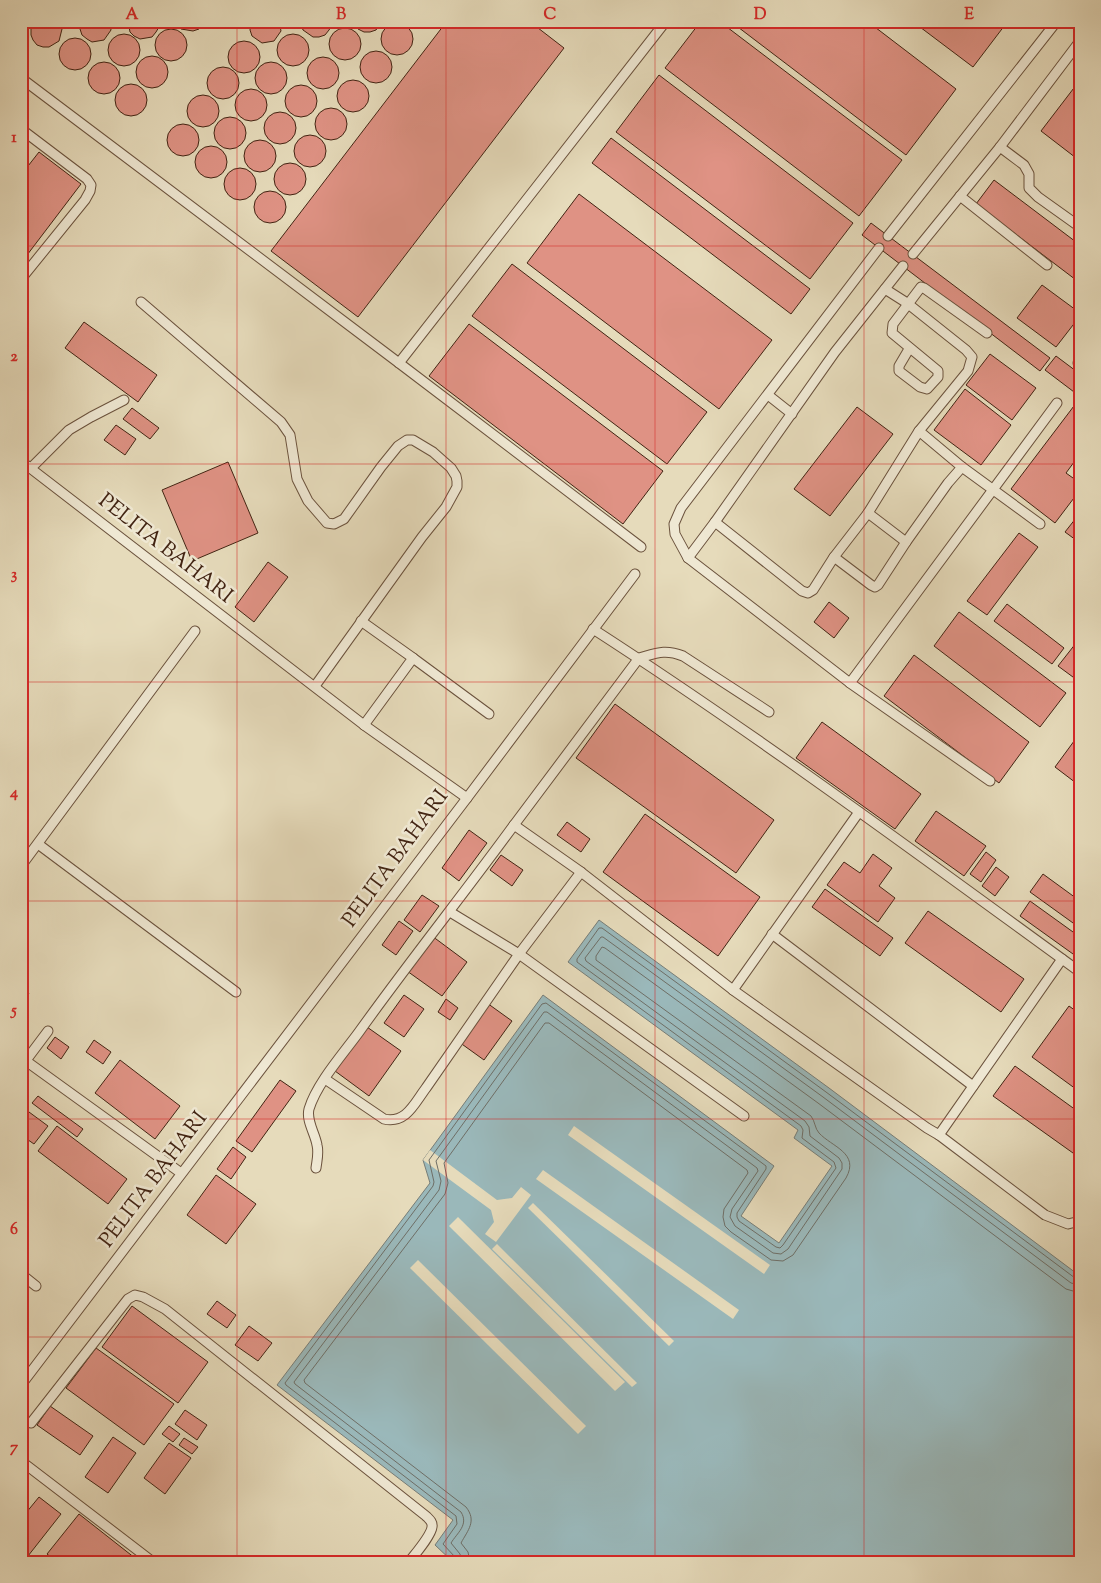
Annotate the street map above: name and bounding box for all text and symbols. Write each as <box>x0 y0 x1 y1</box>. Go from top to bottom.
text: A <box>126 4 139 27</box>
text: B <box>336 4 346 27</box>
text: C <box>544 4 557 27</box>
text: D <box>754 4 767 27</box>
text: E <box>964 4 974 27</box>
text: 1 <box>11 127 17 150</box>
text: 2 <box>10 346 18 369</box>
street label: PELITA BAHARI <box>91 487 239 611</box>
text: 3 <box>11 564 18 587</box>
text: 4 <box>9 782 18 805</box>
street label: PELITA BAHARI <box>336 784 456 934</box>
text: 5 <box>9 1000 17 1023</box>
street label: PELITA BAHARI <box>93 1105 215 1254</box>
text: 6 <box>10 1219 18 1242</box>
text: 7 <box>10 1437 19 1460</box>

